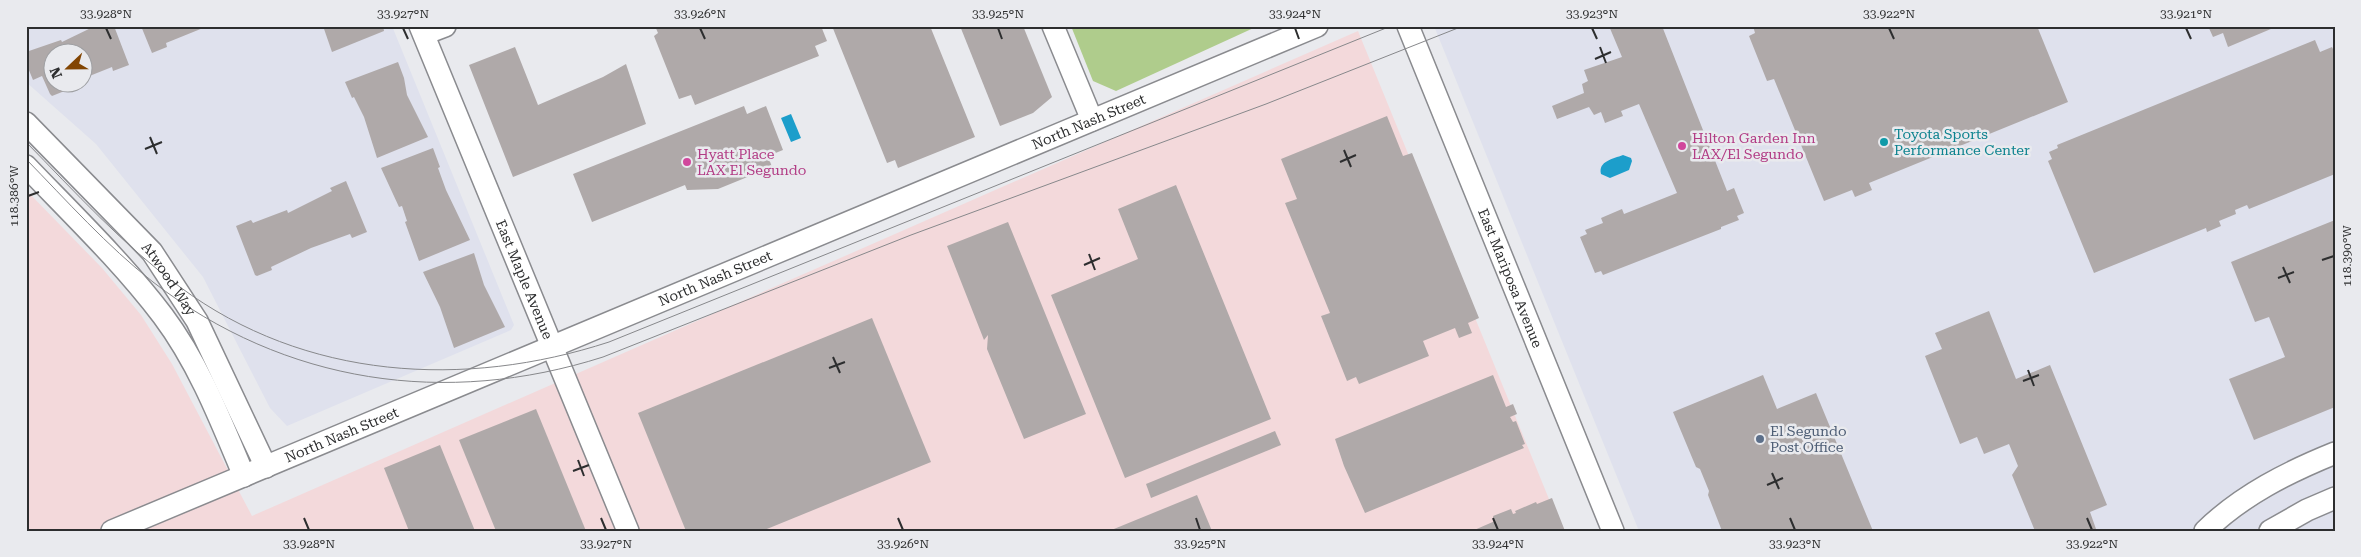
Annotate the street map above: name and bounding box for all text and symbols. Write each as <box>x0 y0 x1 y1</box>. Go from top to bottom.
text: 33.928°N <box>80 7 132 21</box>
text: 33.927°N <box>377 7 429 21</box>
text: 33.926°N <box>674 7 726 21</box>
text: 33.925°N <box>972 7 1024 21</box>
text: 33.924°N <box>1269 7 1321 21</box>
text: 33.923°N <box>1566 7 1618 21</box>
text: 33.922°N <box>1863 7 1915 21</box>
text: 33.921°N <box>2160 7 2212 21</box>
north arrow <box>42 42 92 92</box>
text: N <box>46 65 65 81</box>
street label: North Nash Street <box>1030 91 1148 153</box>
place label: Toyota Sports Performance Center <box>1894 126 2030 158</box>
place label: Hilton Garden Inn LAX/El Segundo <box>1692 130 1816 162</box>
marker: Toyota Sports Performance Center <box>1878 136 1890 148</box>
marker: Hilton Garden Inn LAX/El Segundo <box>1676 140 1688 152</box>
place label: Hyatt Place LAX El Segundo <box>697 146 806 178</box>
marker: Hyatt Place LAX El Segundo <box>681 156 693 168</box>
text: 118.386°W <box>7 164 21 227</box>
street label: East Mariposa Avenue <box>1475 206 1546 350</box>
street label: East Maple Avenue <box>493 217 556 342</box>
text: 118.390°W <box>2340 224 2354 287</box>
street label: Atwood Way <box>139 239 200 319</box>
street label: North Nash Street <box>656 247 774 309</box>
street label: North Nash Street <box>283 404 401 466</box>
place label: El Segundo Post Office <box>1770 423 1847 455</box>
marker: El Segundo Post Office <box>1754 433 1766 445</box>
text: 33.928°N <box>283 537 335 551</box>
text: 33.927°N <box>580 537 632 551</box>
text: 33.926°N <box>877 537 929 551</box>
text: 33.925°N <box>1174 537 1226 551</box>
text: 33.924°N <box>1472 537 1524 551</box>
text: 33.923°N <box>1769 537 1821 551</box>
text: 33.922°N <box>2066 537 2118 551</box>

